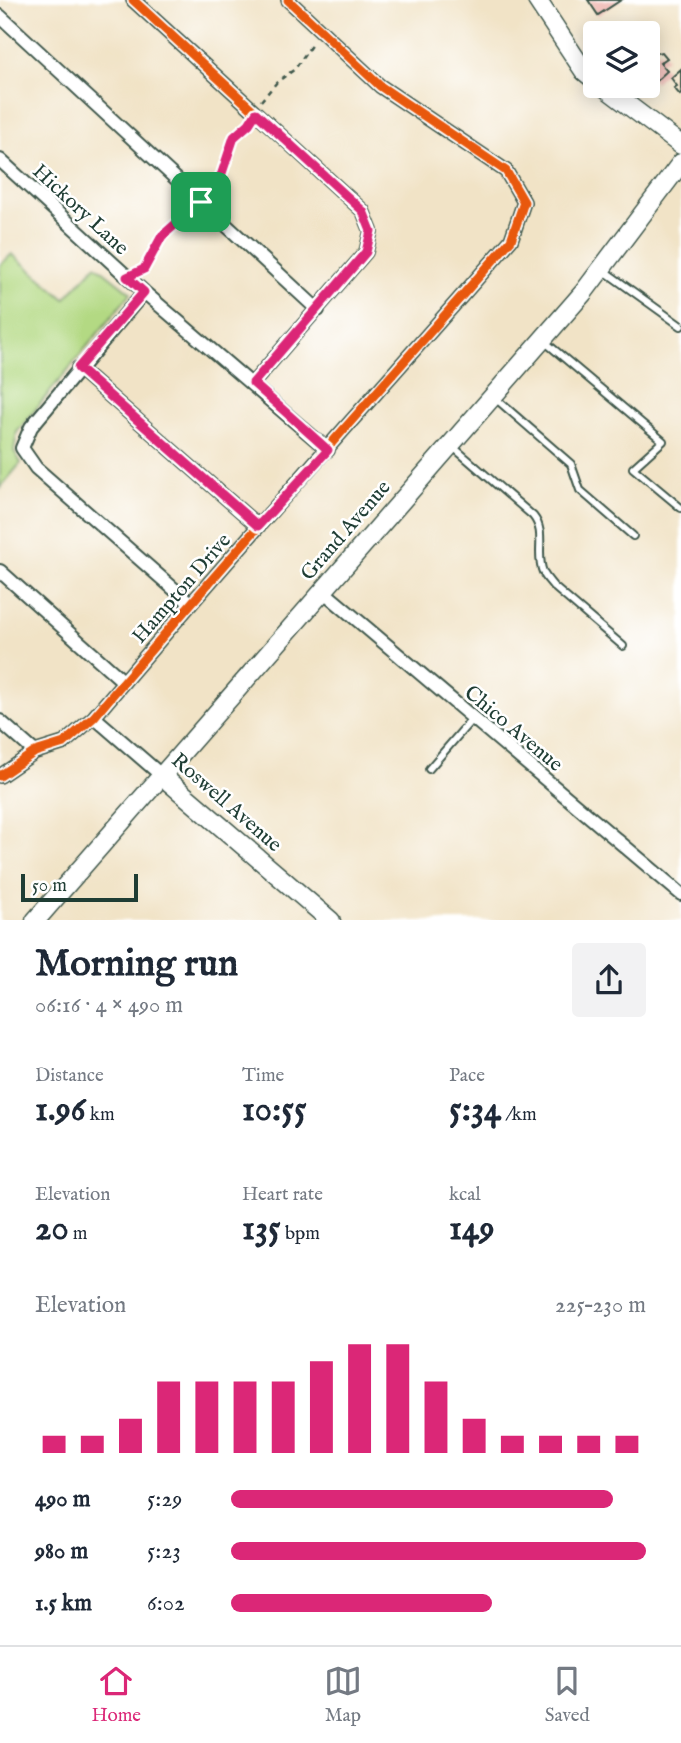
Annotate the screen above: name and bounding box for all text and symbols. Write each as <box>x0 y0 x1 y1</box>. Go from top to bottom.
map controls <box>583 21 660 98</box>
button: layers <box>583 21 660 98</box>
street label: Hickory Lane <box>26 158 134 262</box>
pin <box>171 172 231 232</box>
icon: arrive <box>182 183 220 221</box>
street label: Grand Avenue <box>295 475 397 587</box>
street label: Hampton Drive <box>127 528 238 650</box>
street label: Chico Avenue <box>458 680 568 779</box>
street label: Roswell Avenue <box>165 748 287 859</box>
scale bar <box>21 872 138 903</box>
text: 50 m <box>32 874 67 898</box>
text: Morning run <box>35 941 238 989</box>
button: share <box>572 943 646 1017</box>
text: 06:16 · 4 × 490 m <box>35 991 183 1020</box>
text: Distance <box>35 1064 104 1088</box>
text: Time <box>242 1064 284 1088</box>
text: Pace <box>449 1064 485 1088</box>
text: 1.96 <box>35 1088 86 1133</box>
text: 10:55 <box>242 1088 307 1133</box>
text: 5:34 <box>449 1088 501 1133</box>
text: km <box>86 1103 115 1127</box>
text: /km <box>501 1103 537 1127</box>
text: Elevation <box>35 1183 110 1207</box>
text: Heart rate <box>242 1183 323 1207</box>
text: kcal <box>449 1183 481 1207</box>
text: 20 <box>35 1207 69 1252</box>
text: 135 <box>242 1207 281 1252</box>
text: 149 <box>449 1207 494 1252</box>
text: m <box>69 1222 87 1246</box>
text: bpm <box>281 1222 320 1246</box>
text: Elevation <box>35 1291 126 1320</box>
text: 225–230 m <box>555 1291 646 1320</box>
text: 490 m <box>35 1485 90 1514</box>
text: 5:29 <box>147 1485 182 1514</box>
text: 980 m <box>35 1537 88 1566</box>
text: 5:23 <box>147 1537 181 1566</box>
text: 1.5 km <box>35 1589 92 1618</box>
text: 6:02 <box>147 1589 185 1618</box>
tab: Home <box>91 1662 141 1728</box>
tab: Map <box>324 1662 362 1728</box>
tab: Saved <box>545 1662 590 1728</box>

